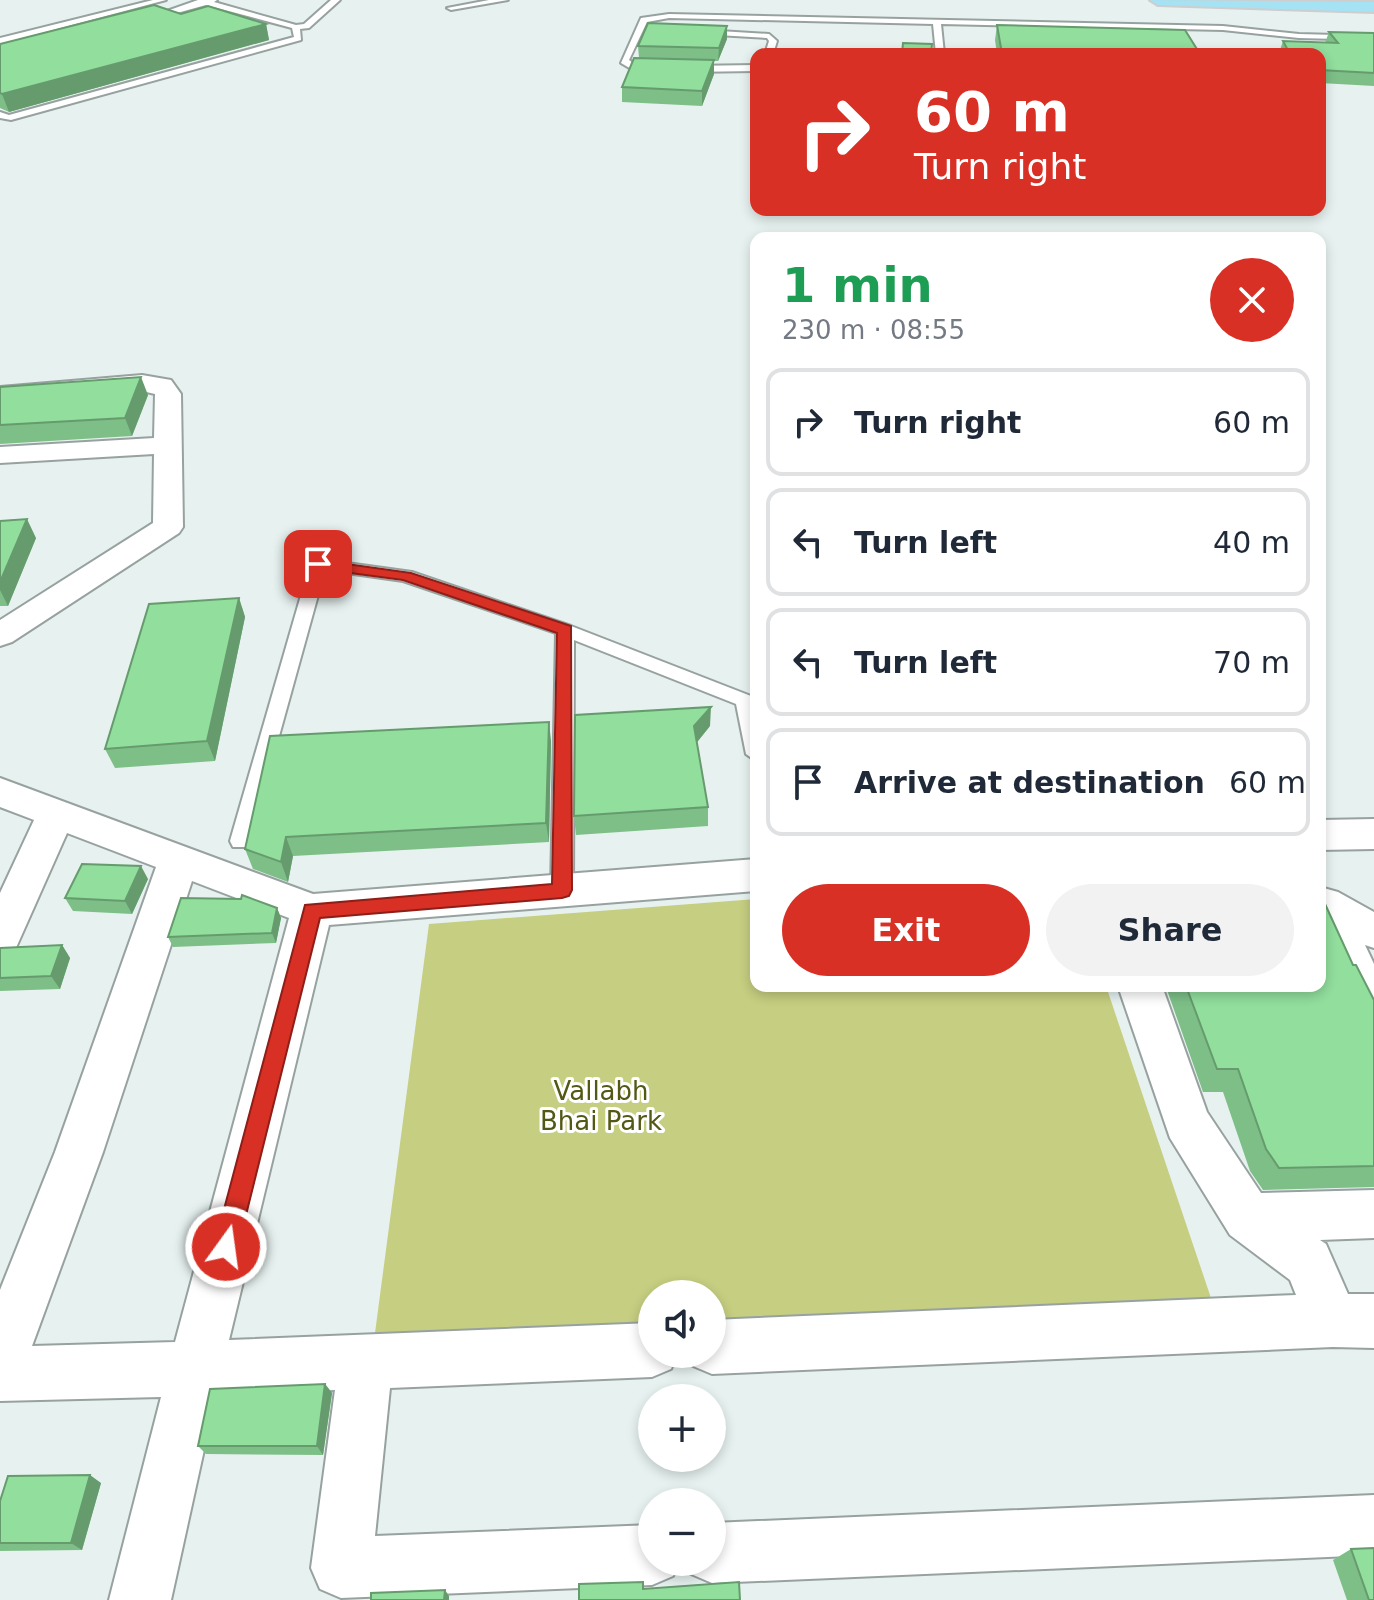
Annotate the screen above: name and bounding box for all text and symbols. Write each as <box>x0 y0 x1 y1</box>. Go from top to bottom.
text: 60 m <box>914 79 1070 144</box>
icon: right <box>782 80 886 184</box>
text: Turn right <box>914 146 1086 187</box>
text: 1 min <box>782 257 933 313</box>
button: close <box>1210 258 1294 342</box>
text: 230 m · 08:55 <box>782 315 965 345</box>
icon: right <box>786 400 830 444</box>
text: Turn right <box>854 405 1021 440</box>
text: 60 m <box>1213 405 1290 440</box>
icon: left <box>786 520 830 564</box>
text: Turn left <box>854 525 997 560</box>
text: 40 m <box>1213 525 1290 560</box>
pin <box>284 530 352 598</box>
icon: arrive <box>296 542 340 586</box>
icon: left <box>786 640 830 684</box>
text: Turn left <box>854 645 997 680</box>
text: 70 m <box>1213 645 1290 680</box>
icon: arrive <box>786 760 830 804</box>
text: Arrive at destination <box>854 765 1205 800</box>
text: 60 m <box>1229 765 1306 800</box>
button: Exit <box>782 884 1030 976</box>
button: Share <box>1046 884 1294 976</box>
park label: Vallabh Bhai Park <box>540 1076 662 1136</box>
position arrow <box>184 1205 268 1289</box>
map controls <box>638 1280 726 1576</box>
button: sound <box>638 1280 726 1368</box>
button: + <box>638 1384 726 1472</box>
button: − <box>638 1488 726 1576</box>

